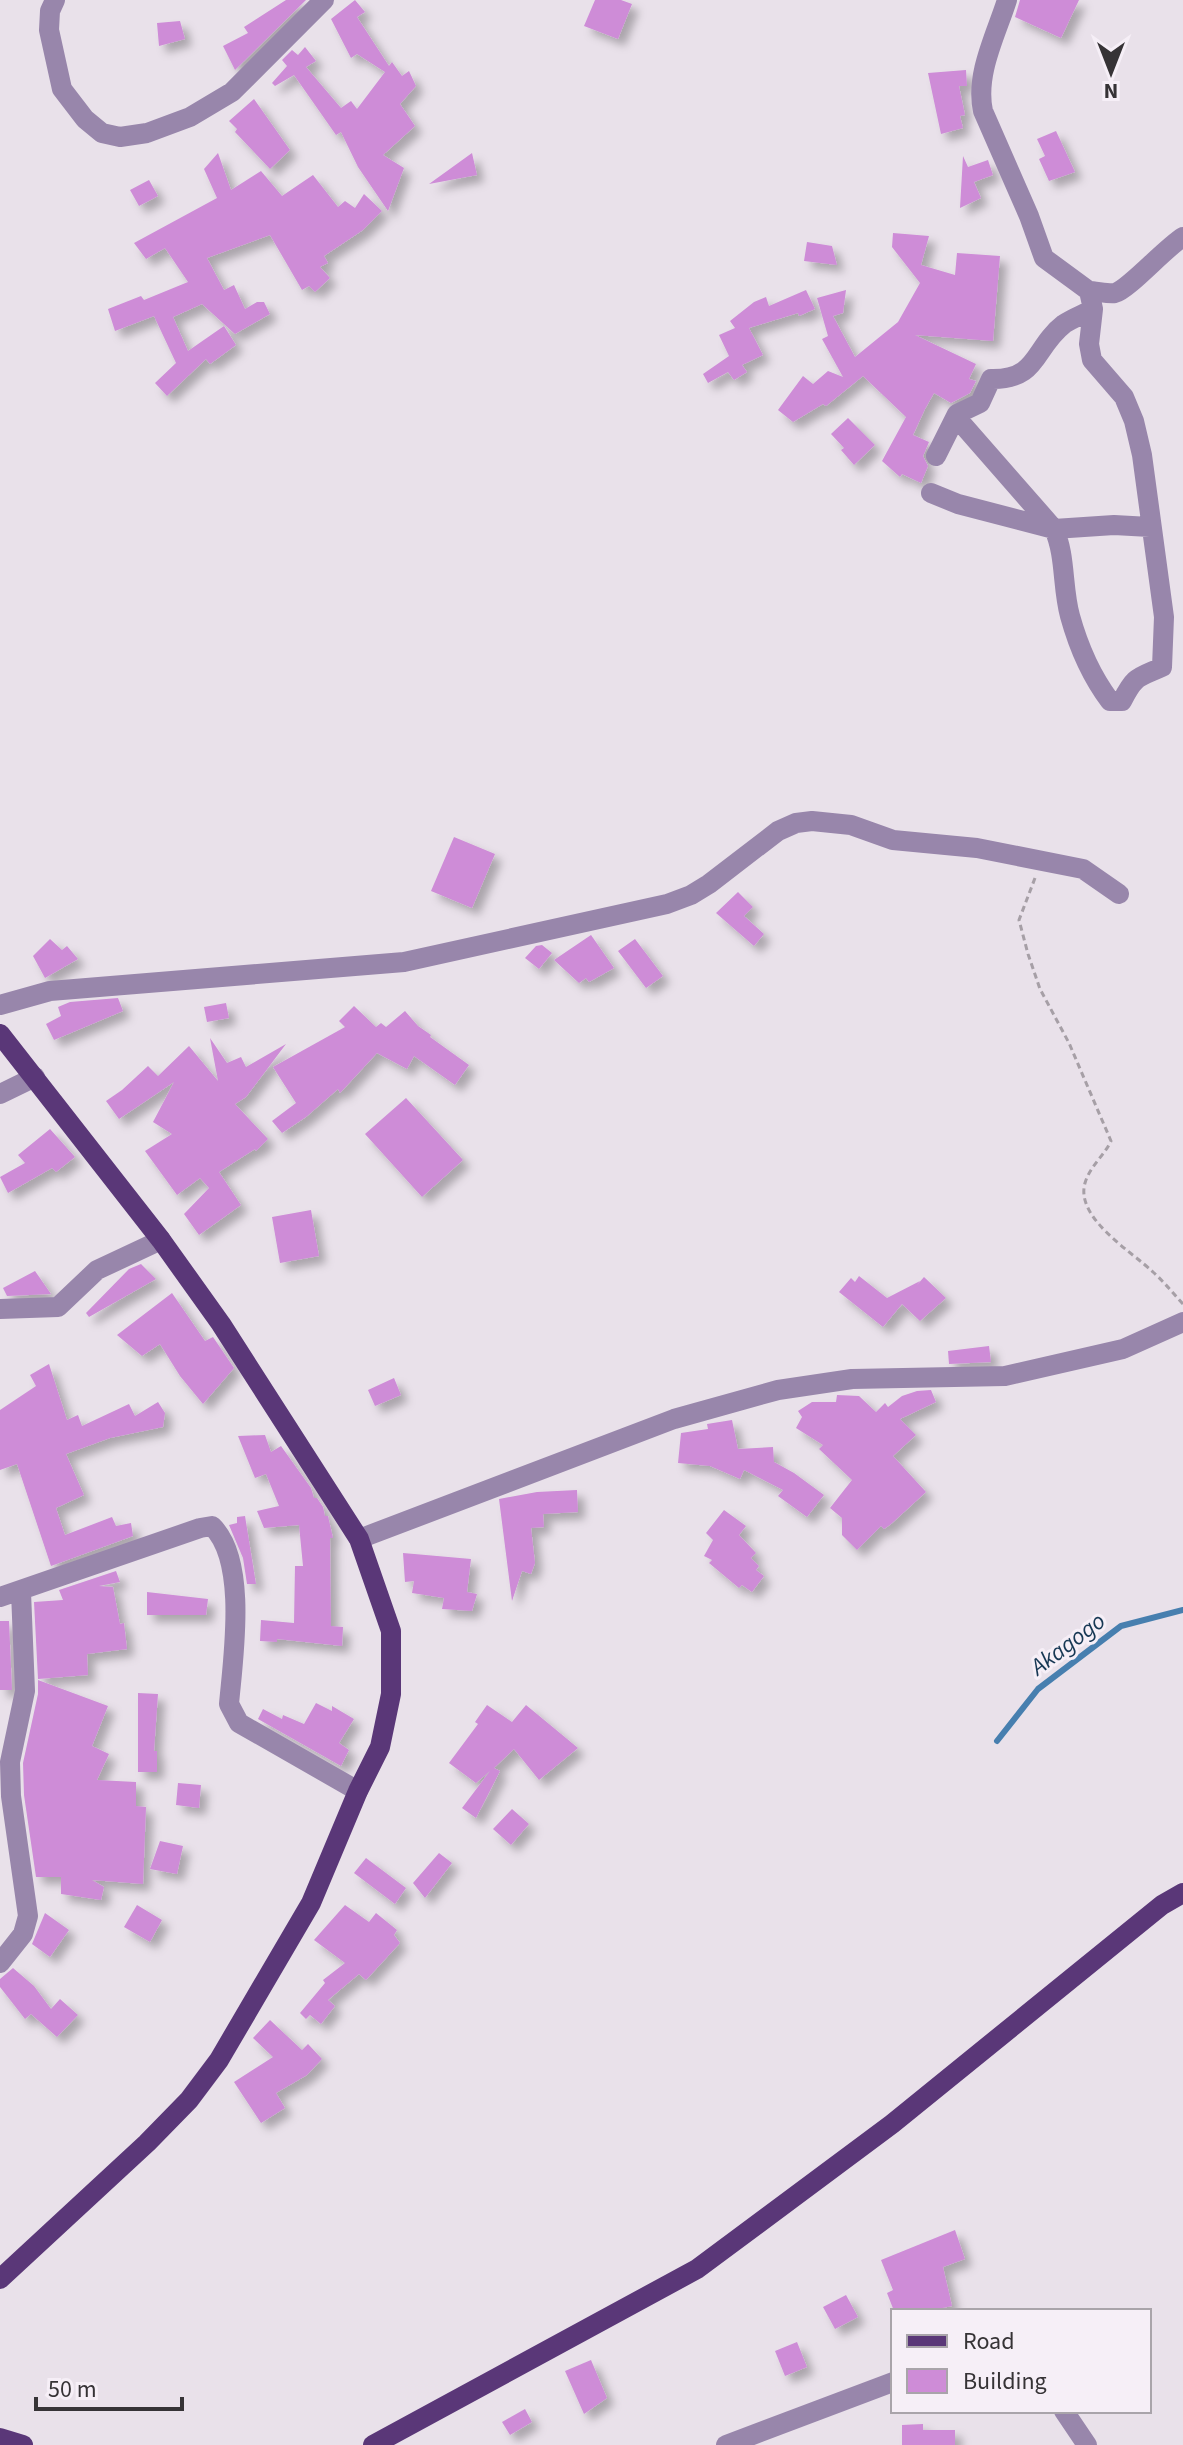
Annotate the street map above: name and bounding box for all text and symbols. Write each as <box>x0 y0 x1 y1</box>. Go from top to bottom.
north arrow <box>1071 32 1151 112</box>
text: N <box>1104 75 1118 107</box>
water label: Akagogo <box>1021 1604 1113 1685</box>
legend <box>891 2309 1151 2413</box>
text: Road <box>963 2324 1015 2359</box>
scale bar <box>36 2361 182 2411</box>
text: Building <box>963 2364 1047 2399</box>
text: 50 m <box>48 2372 97 2407</box>

